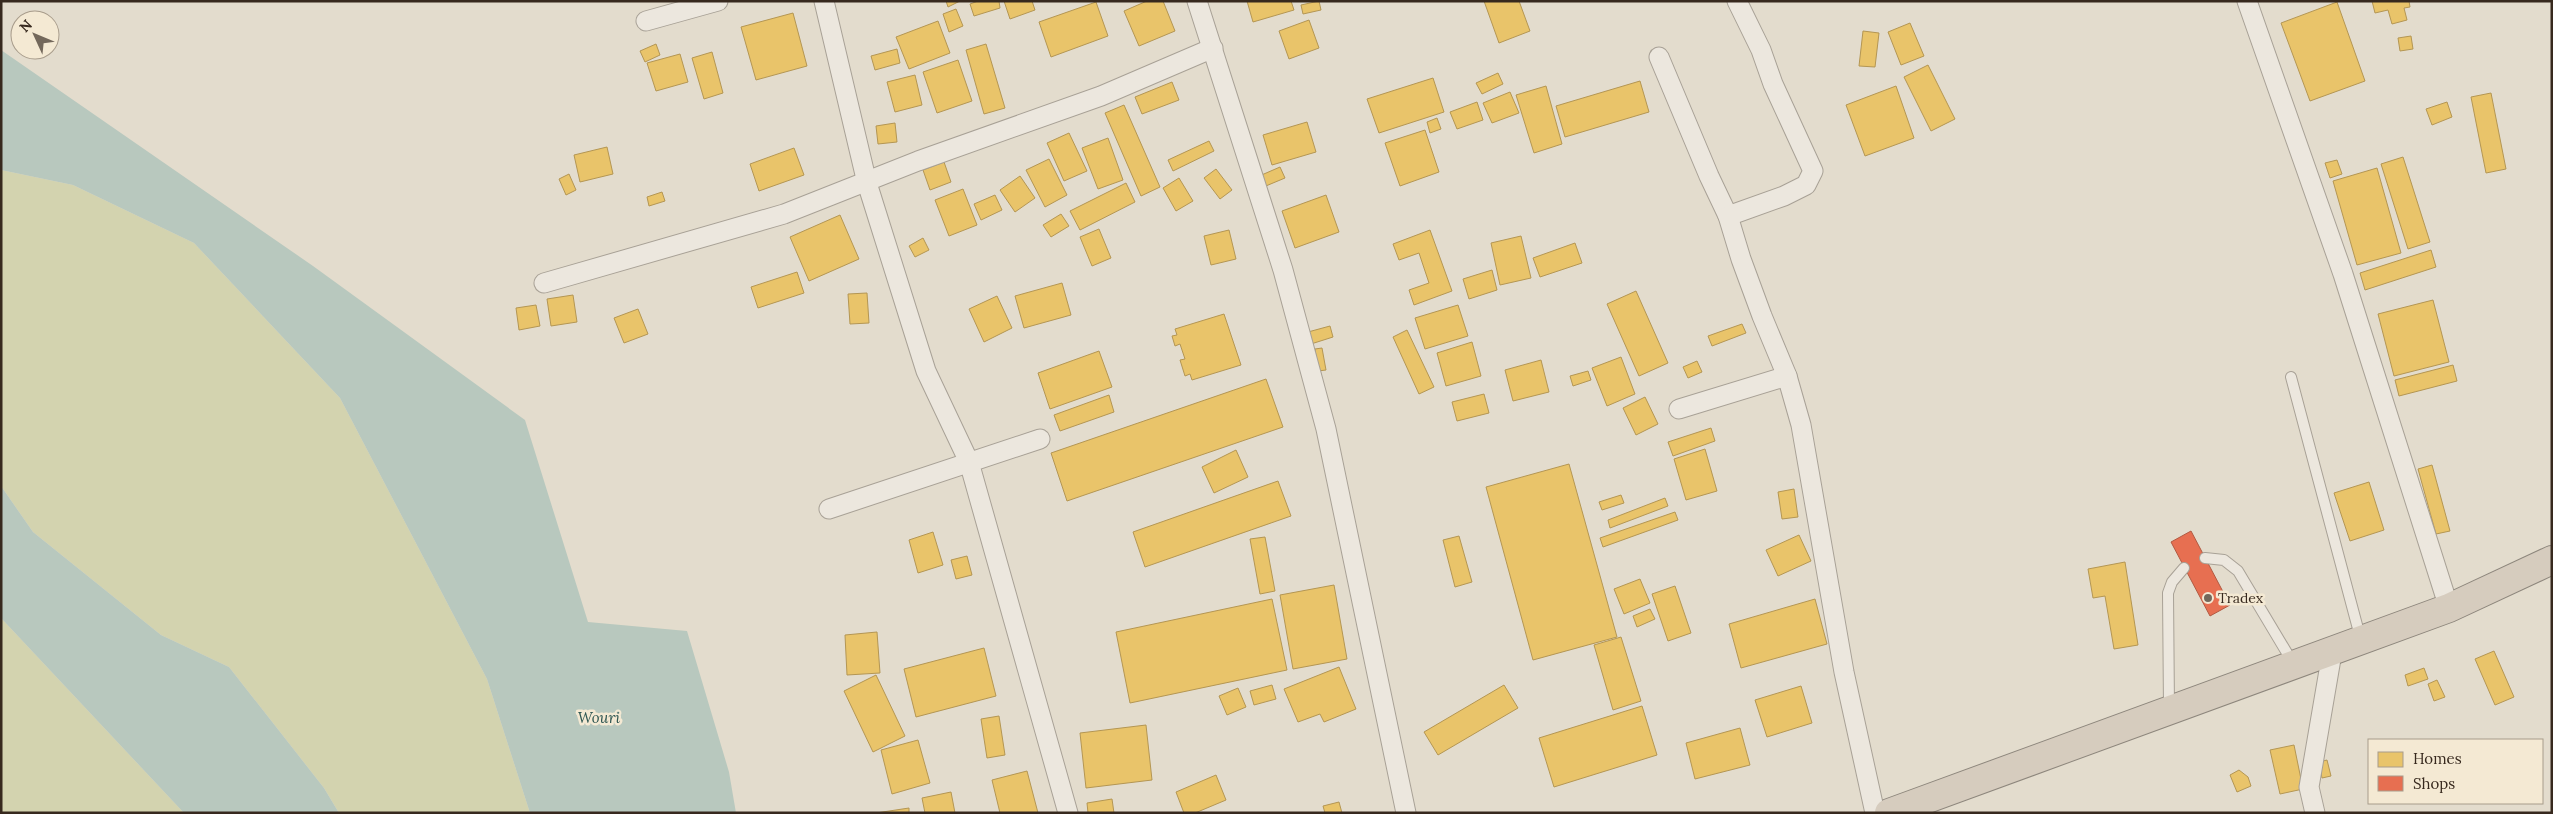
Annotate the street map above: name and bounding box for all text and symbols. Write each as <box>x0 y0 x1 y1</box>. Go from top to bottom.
north arrow <box>10 10 60 60</box>
text: N <box>15 16 36 36</box>
place label: Tradex <box>2218 589 2264 607</box>
marker: Tradex <box>2202 592 2214 604</box>
water label: Wouri <box>578 708 620 727</box>
legend <box>2368 739 2543 804</box>
text: Homes <box>2413 749 2462 768</box>
text: Shops <box>2413 774 2455 793</box>

